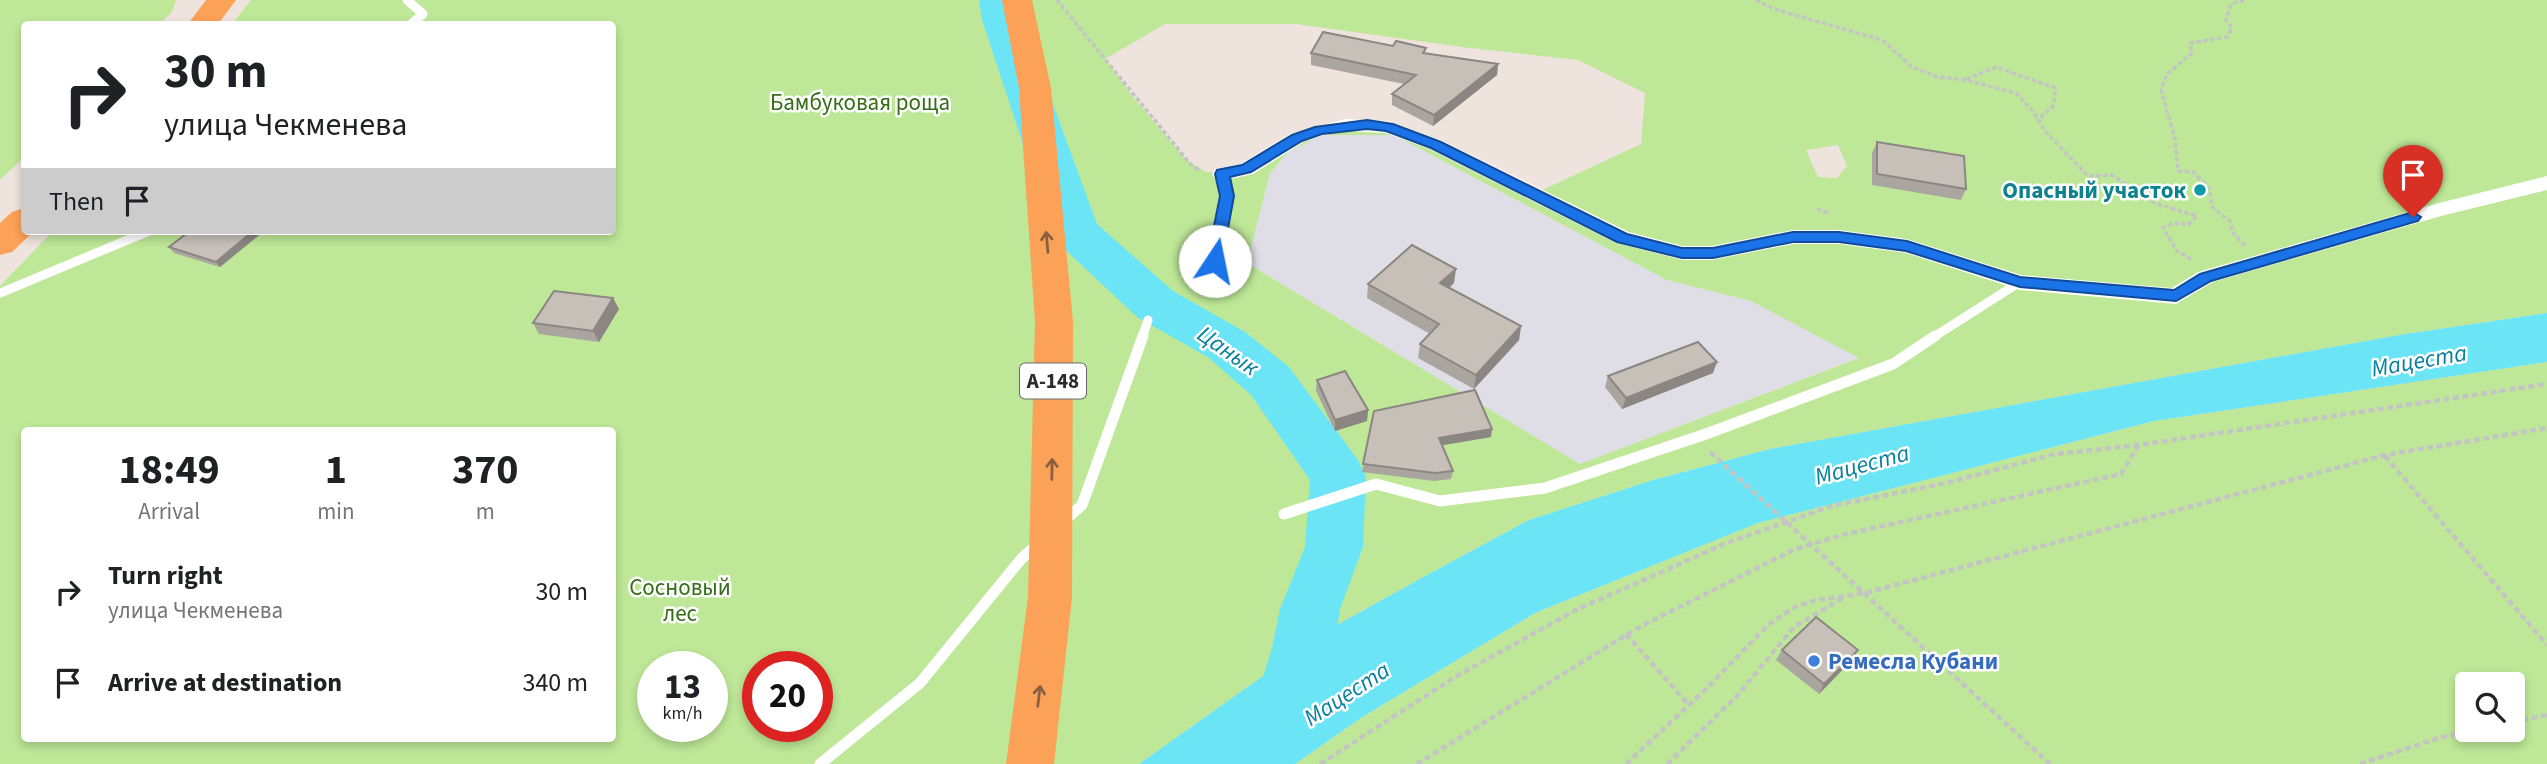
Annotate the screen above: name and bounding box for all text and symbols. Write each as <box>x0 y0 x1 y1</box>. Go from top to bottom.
text: 30 m <box>164 37 268 107</box>
icon: right <box>49 49 140 140</box>
park label: Бамбуковая роща <box>770 86 950 119</box>
text: улица Чекменева <box>164 102 408 148</box>
pin <box>2383 145 2443 217</box>
icon: arrive <box>2394 156 2432 194</box>
place label: Опасный участок <box>2002 174 2186 207</box>
icon: arrive <box>118 182 156 220</box>
marker: Опасный участок <box>2192 182 2208 198</box>
text: Then <box>49 183 104 220</box>
position arrow <box>1178 224 1252 298</box>
one-way arrow <box>1040 231 1053 254</box>
water label: Цанык <box>1190 317 1266 385</box>
water label: Мацеста <box>2368 335 2470 387</box>
road number: А-148 <box>1020 364 1086 398</box>
water label: Мацеста <box>1811 436 1913 494</box>
text: 18:49 <box>118 440 220 500</box>
text: 1 <box>325 440 347 500</box>
text: 370 <box>452 440 519 500</box>
one-way arrow <box>1045 458 1059 481</box>
text: Arrival <box>138 495 200 528</box>
text: min <box>317 495 355 528</box>
text: m <box>476 495 495 528</box>
text: Turn right <box>108 557 223 594</box>
park label: Сосновый лес <box>629 571 731 630</box>
icon: right <box>49 573 87 611</box>
text: 30 m <box>535 573 588 610</box>
text: улица Чекменева <box>108 594 283 627</box>
place label: Ремесла Кубани <box>1828 645 1998 678</box>
speed limit sign: 20 <box>742 651 833 742</box>
water label: Мацеста <box>1297 653 1397 735</box>
marker: Ремесла Кубани <box>1806 653 1822 669</box>
text: 13 <box>664 662 701 712</box>
icon: arrive <box>49 664 87 702</box>
text: Arrive at destination <box>108 664 342 701</box>
text: 340 m <box>522 664 588 701</box>
map controls <box>2455 672 2525 742</box>
button: search <box>2455 672 2525 742</box>
one-way arrow <box>1032 685 1045 708</box>
text: km/h <box>663 701 702 726</box>

